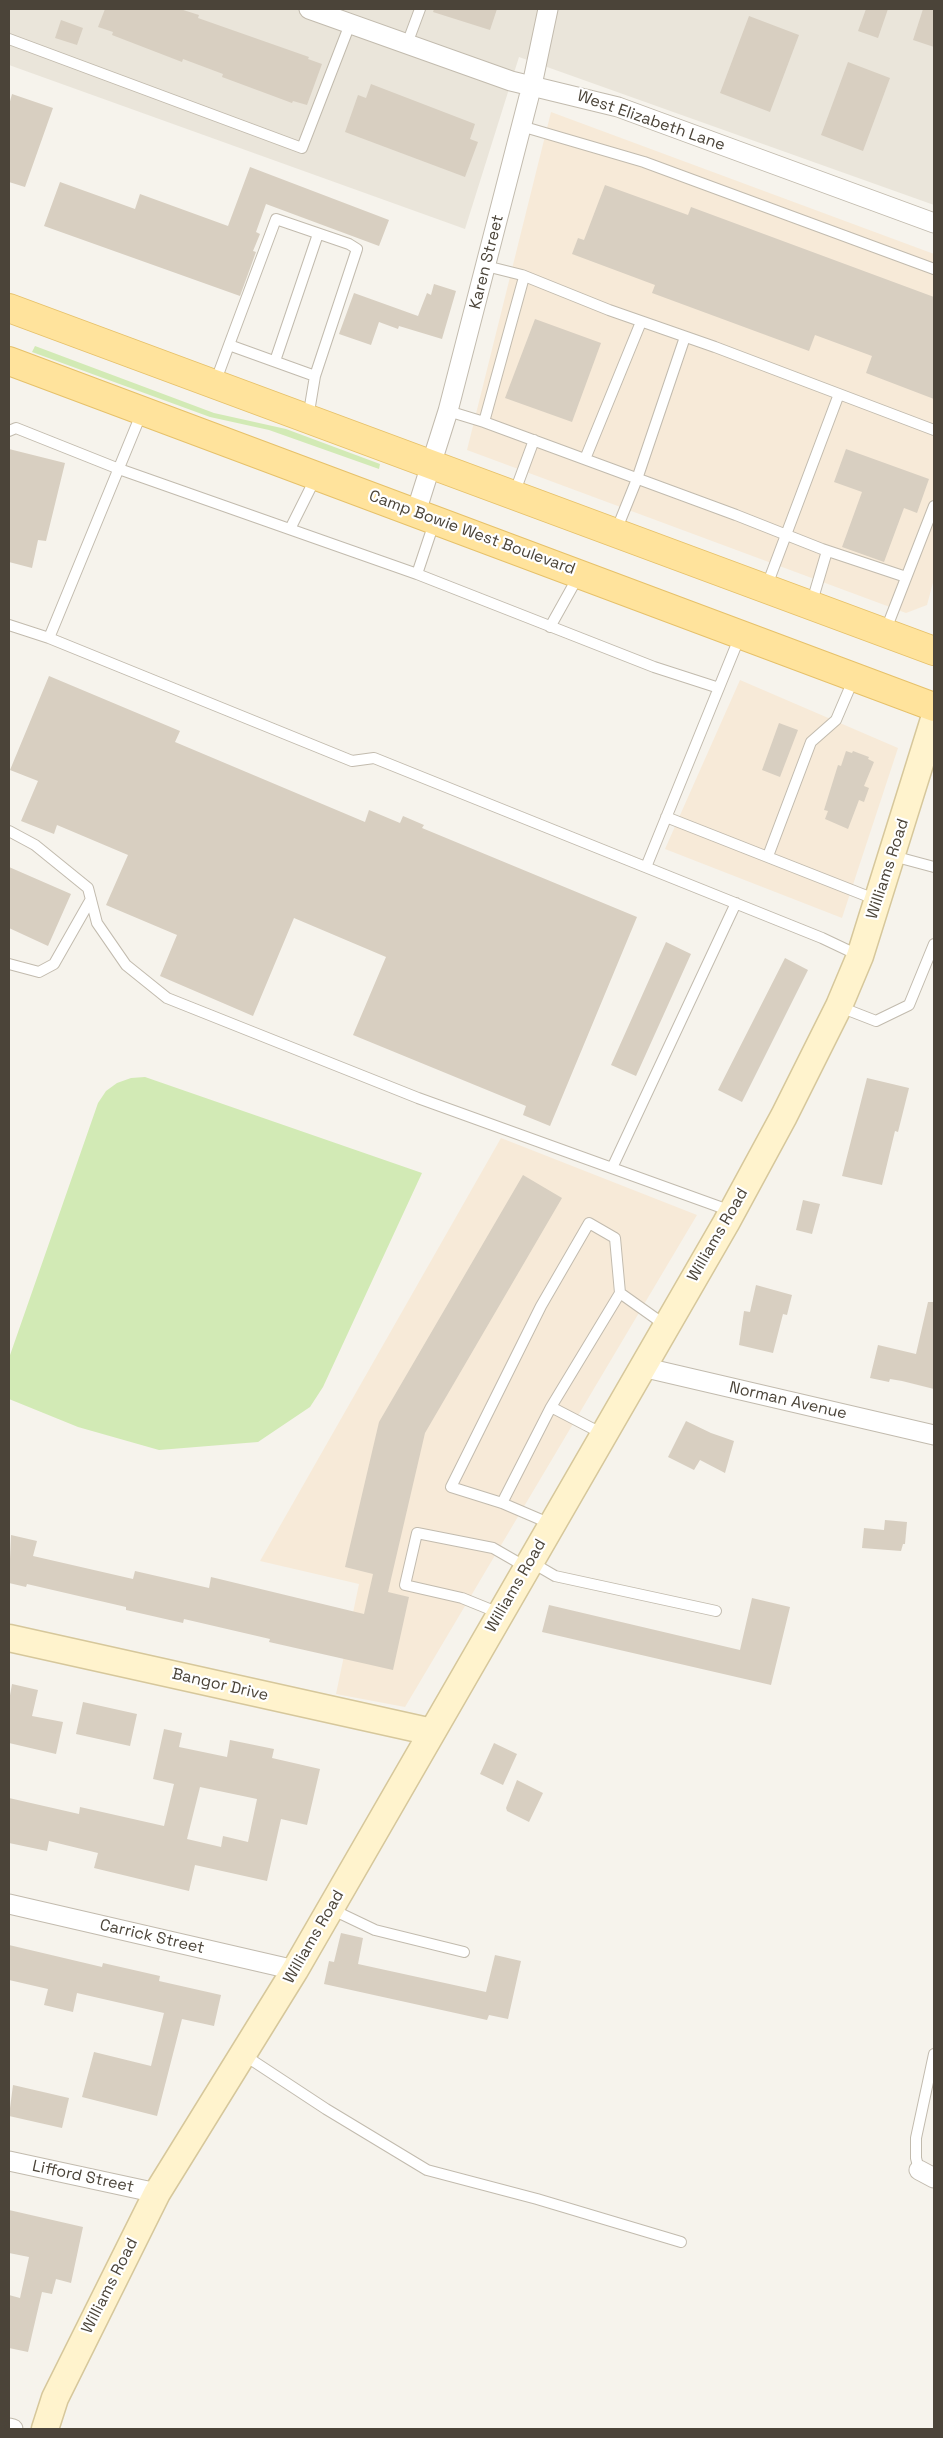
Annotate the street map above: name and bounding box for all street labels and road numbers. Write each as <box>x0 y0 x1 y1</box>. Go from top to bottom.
street label: West Elizabeth Lane <box>574 87 728 155</box>
street label: Karen Street <box>466 213 508 311</box>
street label: Camp Bowie West Boulevard <box>366 487 578 579</box>
street label: Williams Road <box>863 816 913 922</box>
street label: Williams Road <box>684 1185 752 1285</box>
street label: Norman Avenue <box>727 1378 849 1424</box>
street label: Williams Road <box>482 1536 550 1636</box>
street label: Bangor Drive <box>170 1665 270 1705</box>
street label: Williams Road <box>280 1887 348 1987</box>
street label: Carrick Street <box>98 1916 206 1958</box>
street label: Lifford Street <box>30 2157 136 2197</box>
street label: Williams Road <box>78 2235 142 2337</box>

